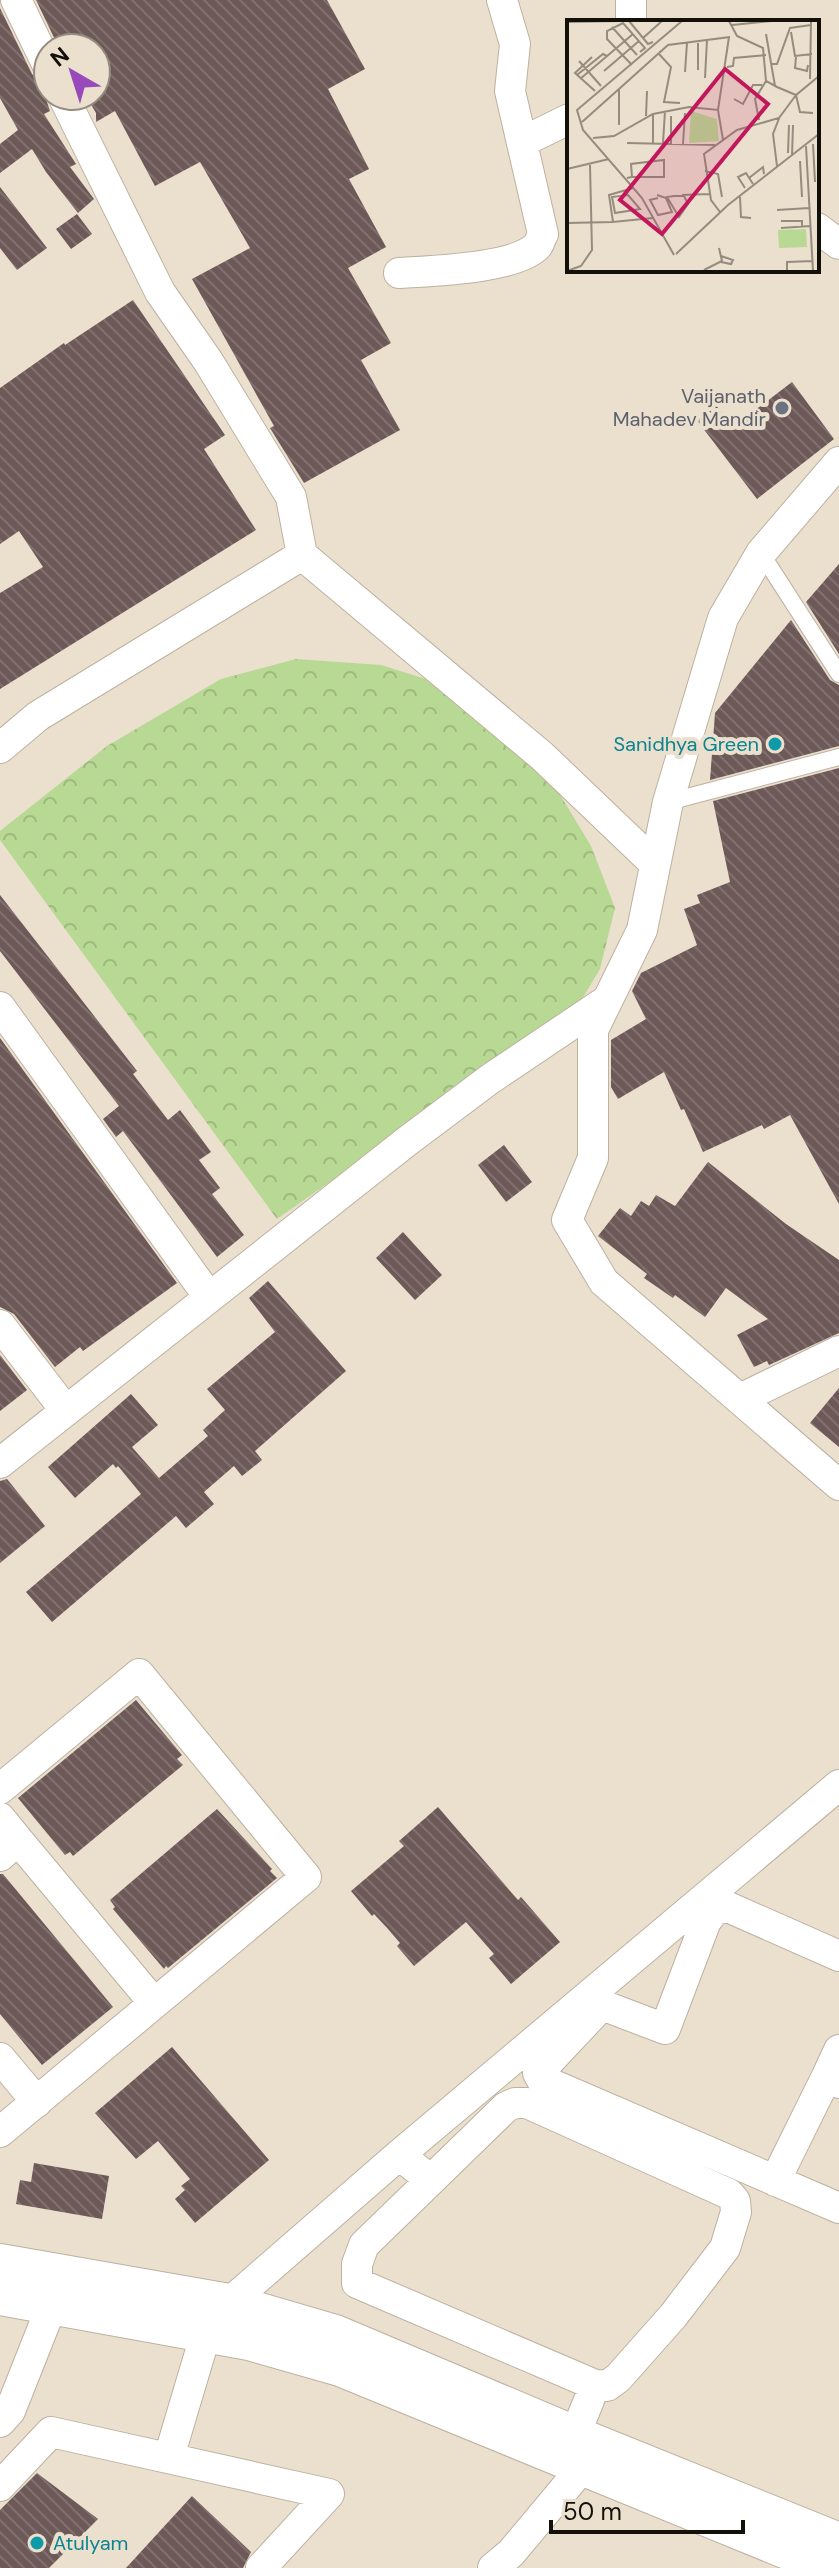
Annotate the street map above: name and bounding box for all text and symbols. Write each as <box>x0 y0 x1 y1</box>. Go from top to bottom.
inset map <box>567 20 819 272</box>
north arrow <box>32 32 112 112</box>
text: N <box>44 41 75 73</box>
place label: Vaijanath Mahadev Mandir <box>613 383 766 432</box>
marker: Vaijanath Mahadev Mandir <box>773 399 791 417</box>
place label: Sanidhya Green <box>613 731 759 757</box>
marker: Sanidhya Green <box>766 735 784 753</box>
scale bar <box>551 2484 743 2534</box>
text: 50 m <box>563 2496 622 2527</box>
place label: Atulyam <box>53 2530 128 2556</box>
marker: Atulyam <box>28 2534 46 2552</box>

